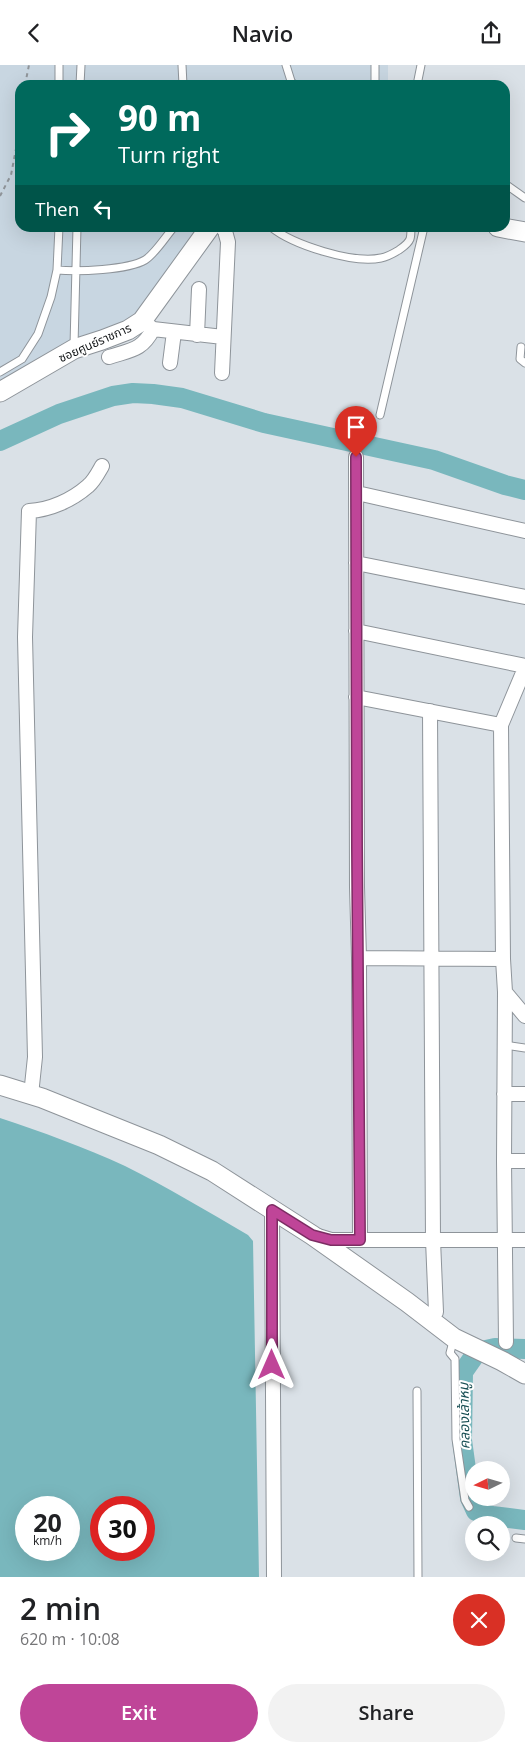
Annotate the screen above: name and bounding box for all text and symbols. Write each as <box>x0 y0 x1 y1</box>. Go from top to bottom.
text: Navio <box>232 18 293 48</box>
icon: back <box>20 19 48 47</box>
icon: share <box>477 19 505 47</box>
text: 90 m <box>118 94 201 141</box>
icon: right <box>35 100 100 165</box>
text: Turn right <box>118 139 220 169</box>
icon: left <box>89 195 117 223</box>
text: Then <box>35 196 79 222</box>
street label: ซอยศูนย์ราชการ <box>56 319 134 366</box>
pin <box>335 406 377 457</box>
icon: arrive <box>342 413 370 441</box>
position arrow <box>245 1338 297 1390</box>
water label: คลองเล้าหมู <box>453 1381 474 1449</box>
north arrow <box>465 1461 510 1506</box>
map controls <box>465 1461 510 1561</box>
speed limit sign: 30 <box>90 1496 155 1561</box>
text: 20 <box>33 1505 62 1539</box>
button: search <box>465 1516 510 1561</box>
text: km/h <box>33 1532 62 1549</box>
text: 2 min <box>20 1588 101 1629</box>
button: close <box>453 1594 505 1646</box>
text: 620 m · 10:08 <box>20 1628 120 1650</box>
button: Exit <box>20 1684 258 1742</box>
button: Share <box>268 1684 505 1742</box>

